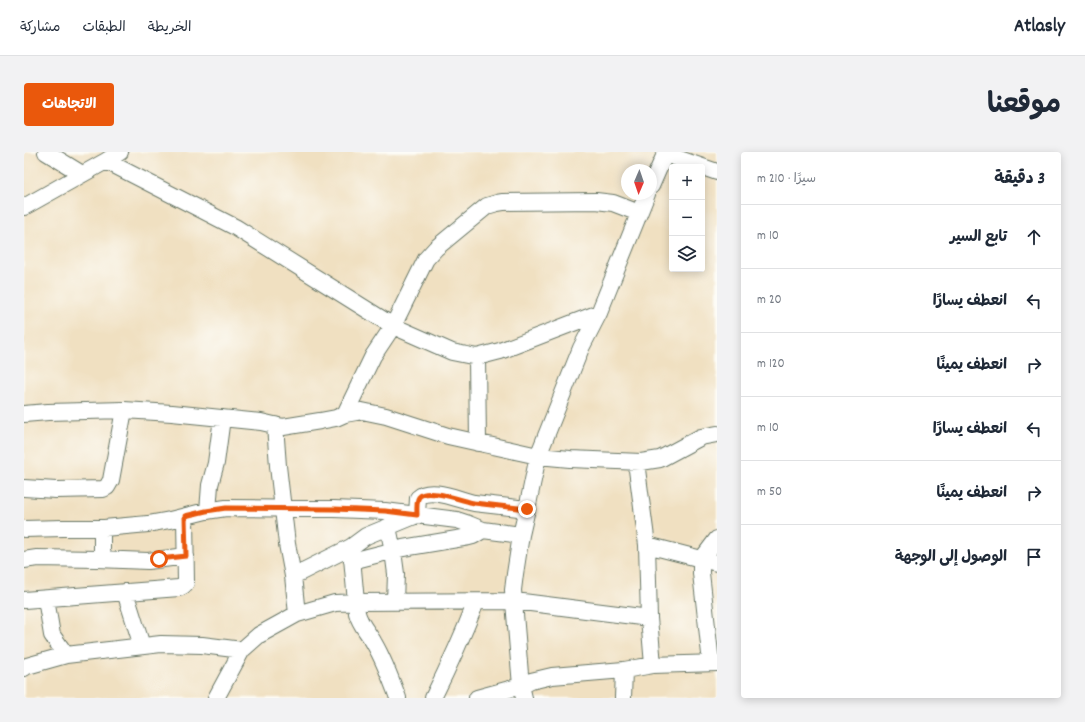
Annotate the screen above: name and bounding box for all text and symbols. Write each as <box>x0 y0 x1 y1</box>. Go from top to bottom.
text: Atlasly <box>1014 14 1065 41</box>
text: مشاركة <box>20 18 60 38</box>
text: الطبقات <box>82 18 126 38</box>
text: الخريطة <box>148 18 191 38</box>
button: الاتجاهات <box>24 83 114 126</box>
text: موقعنا <box>987 87 1061 127</box>
north arrow <box>621 164 657 200</box>
map controls <box>669 164 705 272</box>
button: + <box>669 164 705 200</box>
text: 3 دقيقة <box>994 168 1045 192</box>
text: سيرًا · 210 m <box>757 170 816 189</box>
button: − <box>669 200 705 236</box>
icon: ahead <box>1023 226 1045 248</box>
text: 10 m <box>757 227 779 246</box>
text: تابع السير <box>950 227 1007 249</box>
button: layers <box>669 236 705 272</box>
icon: left <box>1023 290 1045 312</box>
text: 20 m <box>757 291 782 310</box>
text: انعطف يسارًا <box>933 291 1007 313</box>
icon: right <box>1023 354 1045 376</box>
text: 120 m <box>757 355 785 374</box>
text: انعطف يمينًا <box>937 355 1007 377</box>
icon: left <box>1023 418 1045 440</box>
text: 10 m <box>757 419 779 438</box>
text: انعطف يسارًا <box>933 419 1007 441</box>
icon: right <box>1023 482 1045 504</box>
text: 50 m <box>757 483 782 502</box>
text: انعطف يمينًا <box>937 483 1007 505</box>
route end <box>518 500 536 518</box>
icon: arrive <box>1023 546 1045 568</box>
text: الوصول إلى الوجهة <box>895 547 1007 569</box>
route start <box>150 550 168 568</box>

